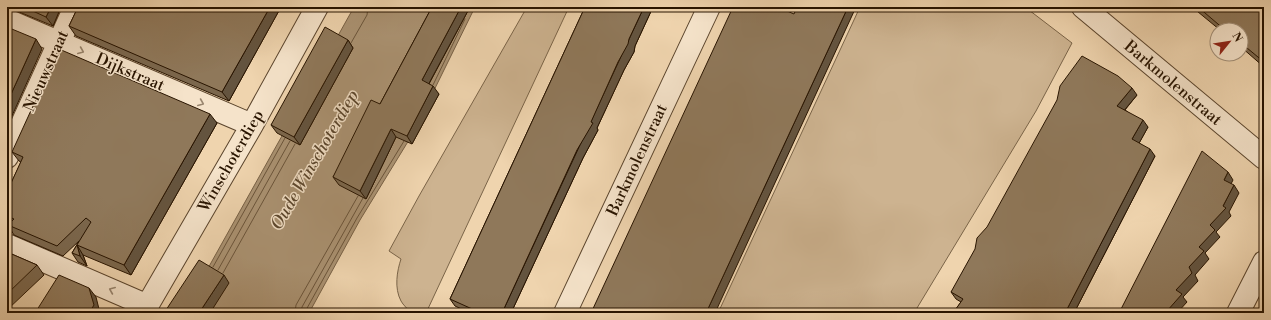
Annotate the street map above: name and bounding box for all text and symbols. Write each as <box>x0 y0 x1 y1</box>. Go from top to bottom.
north arrow <box>1209 22 1249 62</box>
street label: Nieuwstraat <box>19 27 73 115</box>
text: N <box>1229 30 1245 45</box>
street label: Barkmolenstraat <box>1119 36 1226 130</box>
one-way arrow <box>78 47 85 55</box>
street label: Dijkstraat <box>92 48 168 96</box>
water label: Oude Winschoterdiep <box>266 86 364 234</box>
one-way arrow <box>196 98 204 106</box>
street label: Barkmolenstraat <box>602 101 672 220</box>
street label: Winschoterdiep <box>193 107 268 216</box>
one-way arrow <box>108 287 116 295</box>

